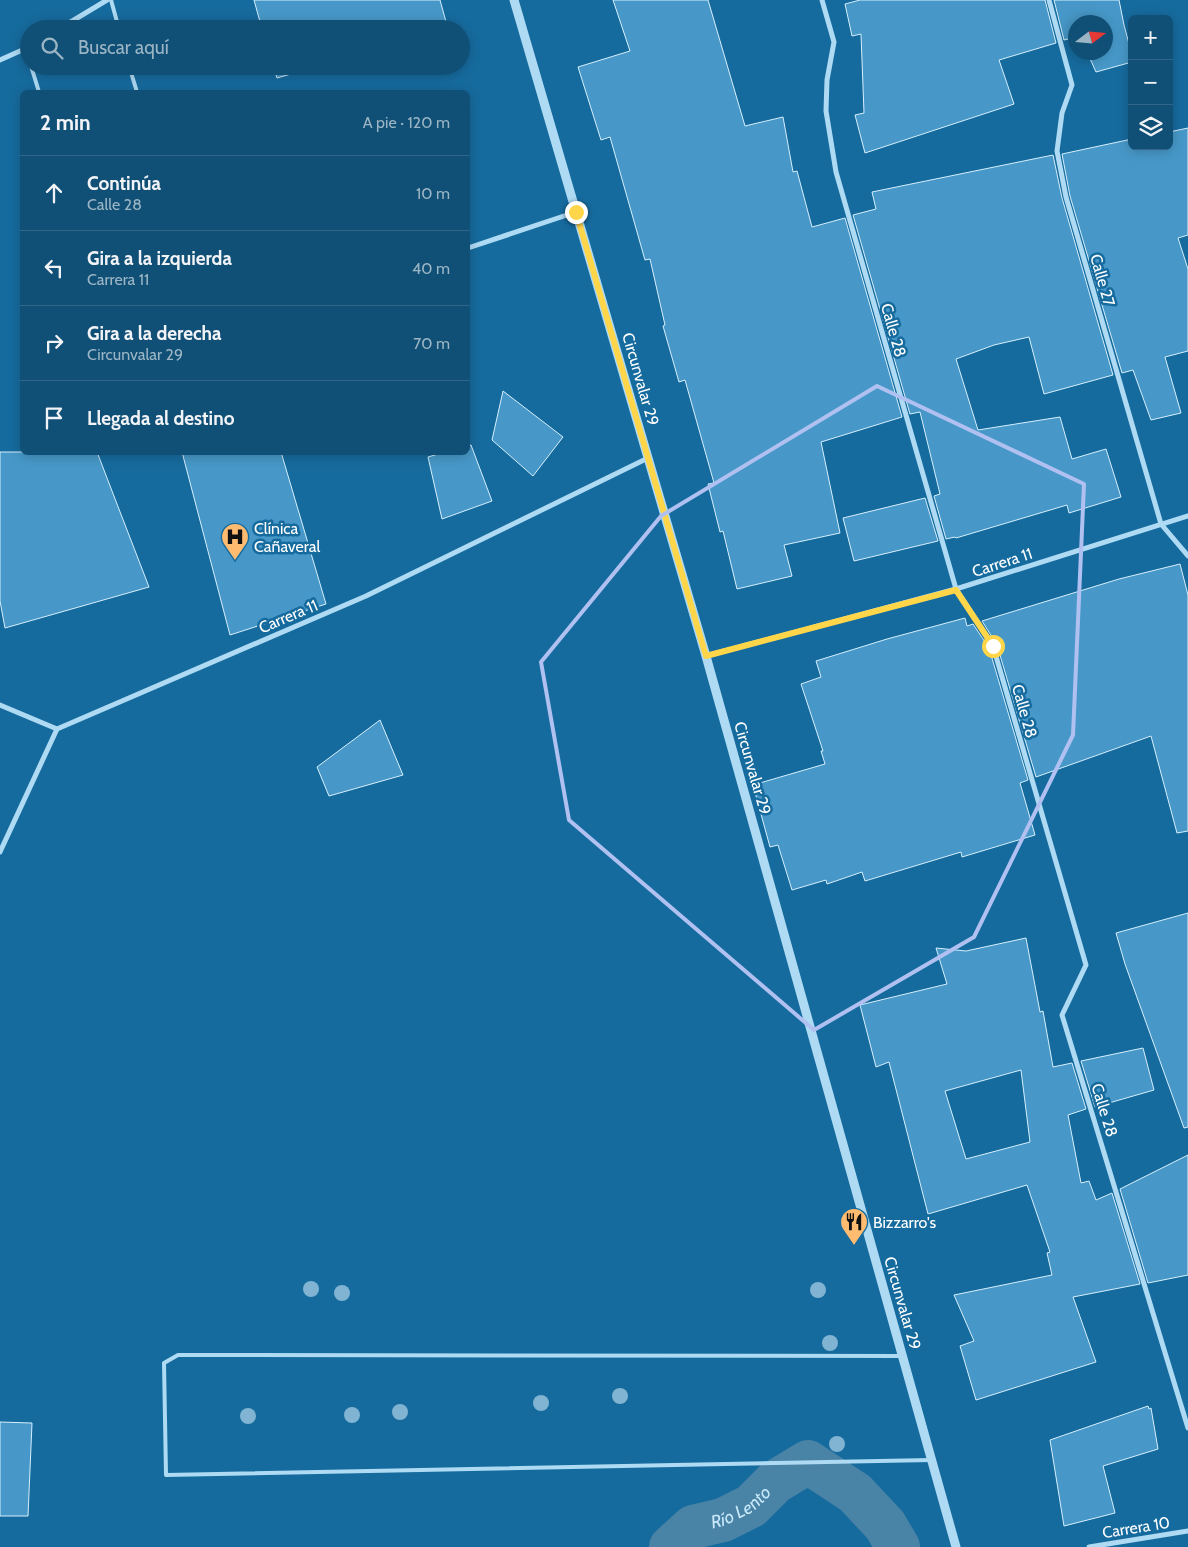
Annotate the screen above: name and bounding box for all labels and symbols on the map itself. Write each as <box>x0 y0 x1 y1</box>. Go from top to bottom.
north arrow <box>1068 15 1113 60</box>
route end <box>565 201 588 224</box>
street label: Calle 27 <box>1086 252 1119 308</box>
street label: Calle 28 <box>877 301 910 359</box>
street label: Circunvalar 29 <box>618 330 663 428</box>
place label: Clínica Cañaveral <box>254 519 320 556</box>
hospital icon: Clínica Cañaveral <box>220 522 250 561</box>
street label: Carrera 11 <box>970 544 1035 581</box>
street label: Carrera 11 <box>256 596 321 637</box>
route start <box>982 635 1005 658</box>
street label: Calle 28 <box>1008 682 1041 740</box>
street label: Circunvalar 29 <box>730 719 775 817</box>
street label: Calle 28 <box>1087 1081 1122 1139</box>
restaurant icon: Bizzarro's <box>839 1207 869 1246</box>
place label: Bizzarro's <box>873 1213 937 1232</box>
street label: Circunvalar 29 <box>880 1254 925 1352</box>
water label: Río Lento <box>709 1481 776 1533</box>
street label: Carrera 10 <box>1101 1513 1171 1542</box>

